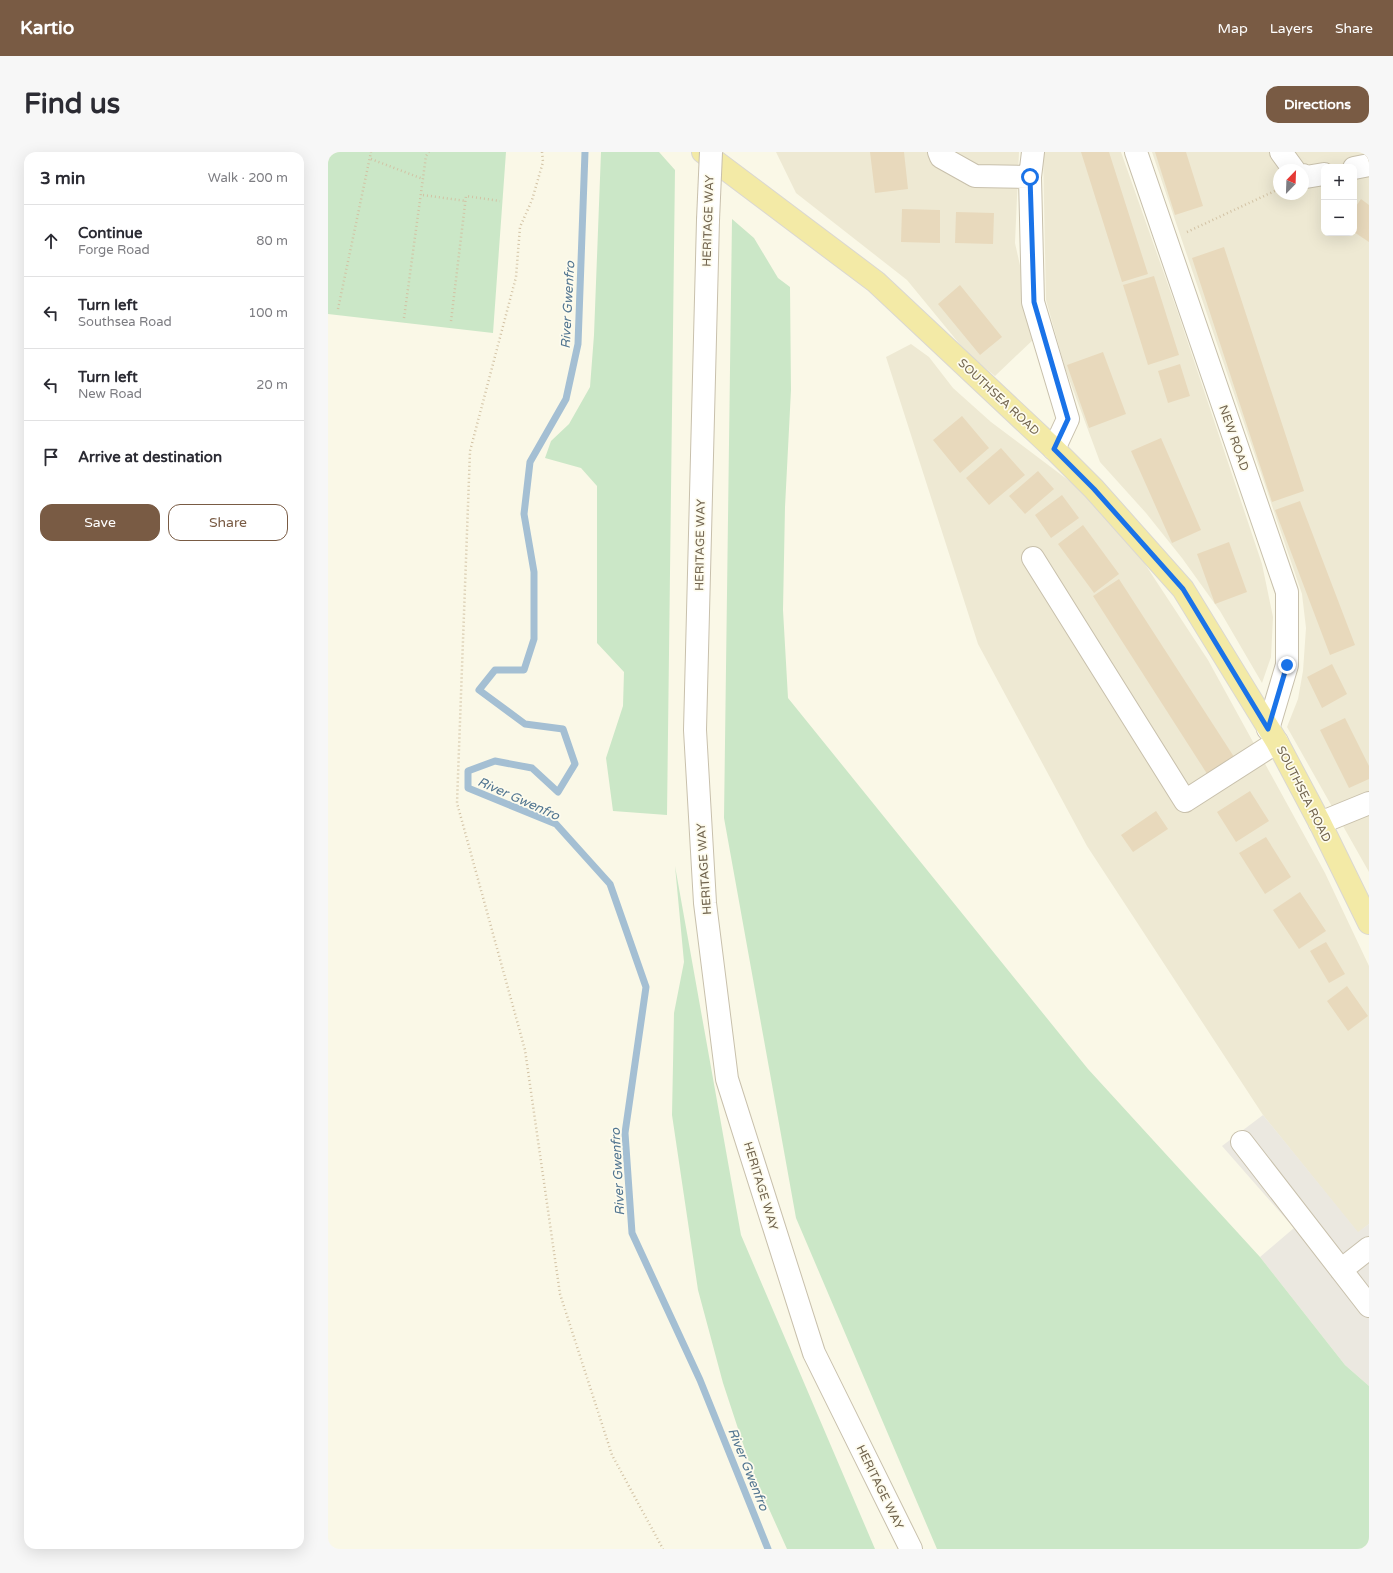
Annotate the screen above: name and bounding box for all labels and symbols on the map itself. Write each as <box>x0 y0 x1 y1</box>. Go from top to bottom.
north arrow <box>1273 164 1309 200</box>
route start <box>1021 168 1039 186</box>
street label: HERITAGE WAY <box>699 174 717 267</box>
water label: River Gwenfro <box>558 260 578 349</box>
street label: SOUTHSEA ROAD <box>956 356 1042 438</box>
street label: NEW ROAD <box>1216 403 1252 473</box>
street label: HERITAGE WAY <box>692 499 708 591</box>
route end <box>1278 656 1296 674</box>
street label: SOUTHSEA ROAD <box>1274 744 1334 844</box>
water label: River Gwenfro <box>475 774 563 825</box>
street label: HERITAGE WAY <box>694 822 714 915</box>
water label: River Gwenfro <box>608 1127 628 1216</box>
street label: HERITAGE WAY <box>741 1140 781 1232</box>
water label: River Gwenfro <box>724 1426 772 1514</box>
street label: HERITAGE WAY <box>854 1443 907 1532</box>

